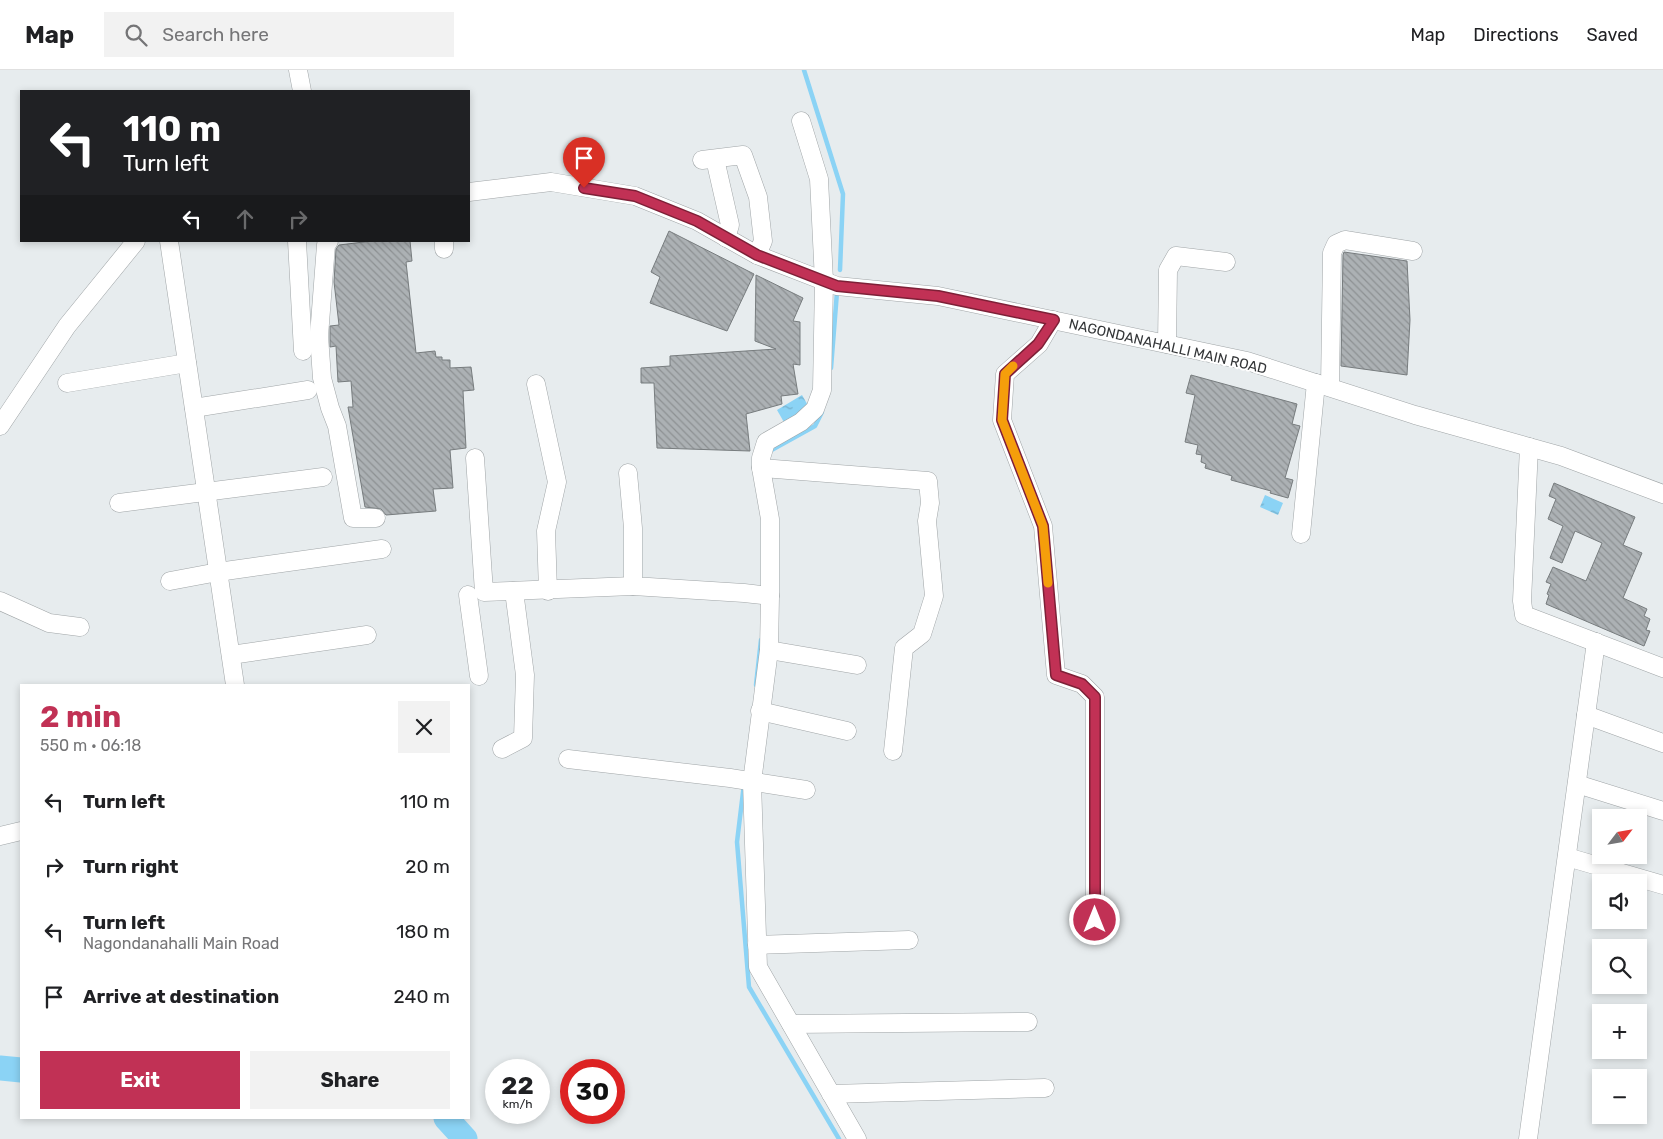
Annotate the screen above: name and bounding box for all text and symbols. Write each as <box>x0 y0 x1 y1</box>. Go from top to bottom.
search box <box>104 12 454 57</box>
text: Map <box>25 21 74 49</box>
icon: search <box>122 21 150 49</box>
text: Search here <box>162 23 269 46</box>
text: Map <box>1410 24 1445 46</box>
text: Directions <box>1473 24 1559 46</box>
text: Saved <box>1587 24 1638 46</box>
text: 110 m <box>123 108 221 150</box>
icon: left <box>40 110 105 175</box>
pin <box>563 137 605 188</box>
icon: arrive <box>570 144 598 172</box>
text: Turn left <box>123 150 209 177</box>
icon: left <box>178 205 206 233</box>
icon: ahead <box>231 205 259 233</box>
icon: right <box>284 205 312 233</box>
street label: NAGONDANAHALLI MAIN ROAD <box>1067 315 1269 378</box>
text: 2 min <box>40 699 121 735</box>
button: close <box>398 701 450 753</box>
text: 550 m · 06:18 <box>40 736 141 755</box>
icon: left <box>40 788 68 816</box>
text: Turn left <box>83 790 165 813</box>
text: 110 m <box>400 790 450 813</box>
north arrow <box>1592 809 1648 864</box>
map controls <box>1592 809 1647 1124</box>
icon: right <box>40 853 68 881</box>
text: Turn right <box>83 855 178 878</box>
text: 20 m <box>405 855 450 878</box>
button: sound <box>1592 874 1647 929</box>
position arrow <box>1068 893 1120 945</box>
text: Turn left <box>83 911 165 934</box>
icon: left <box>40 918 68 946</box>
text: 180 m <box>396 920 450 943</box>
text: Nagondanahalli Main Road <box>83 934 279 953</box>
button: search <box>1592 939 1647 994</box>
icon: arrive <box>40 983 68 1011</box>
text: Arrive at destination <box>83 985 279 1008</box>
text: 240 m <box>394 985 450 1008</box>
button: + <box>1592 1004 1647 1059</box>
button: Exit <box>40 1051 240 1109</box>
button: Share <box>250 1051 450 1109</box>
speed limit sign: 30 <box>560 1059 625 1124</box>
button: − <box>1592 1069 1647 1124</box>
text: 22 <box>501 1071 534 1100</box>
text: km/h <box>503 1097 532 1111</box>

